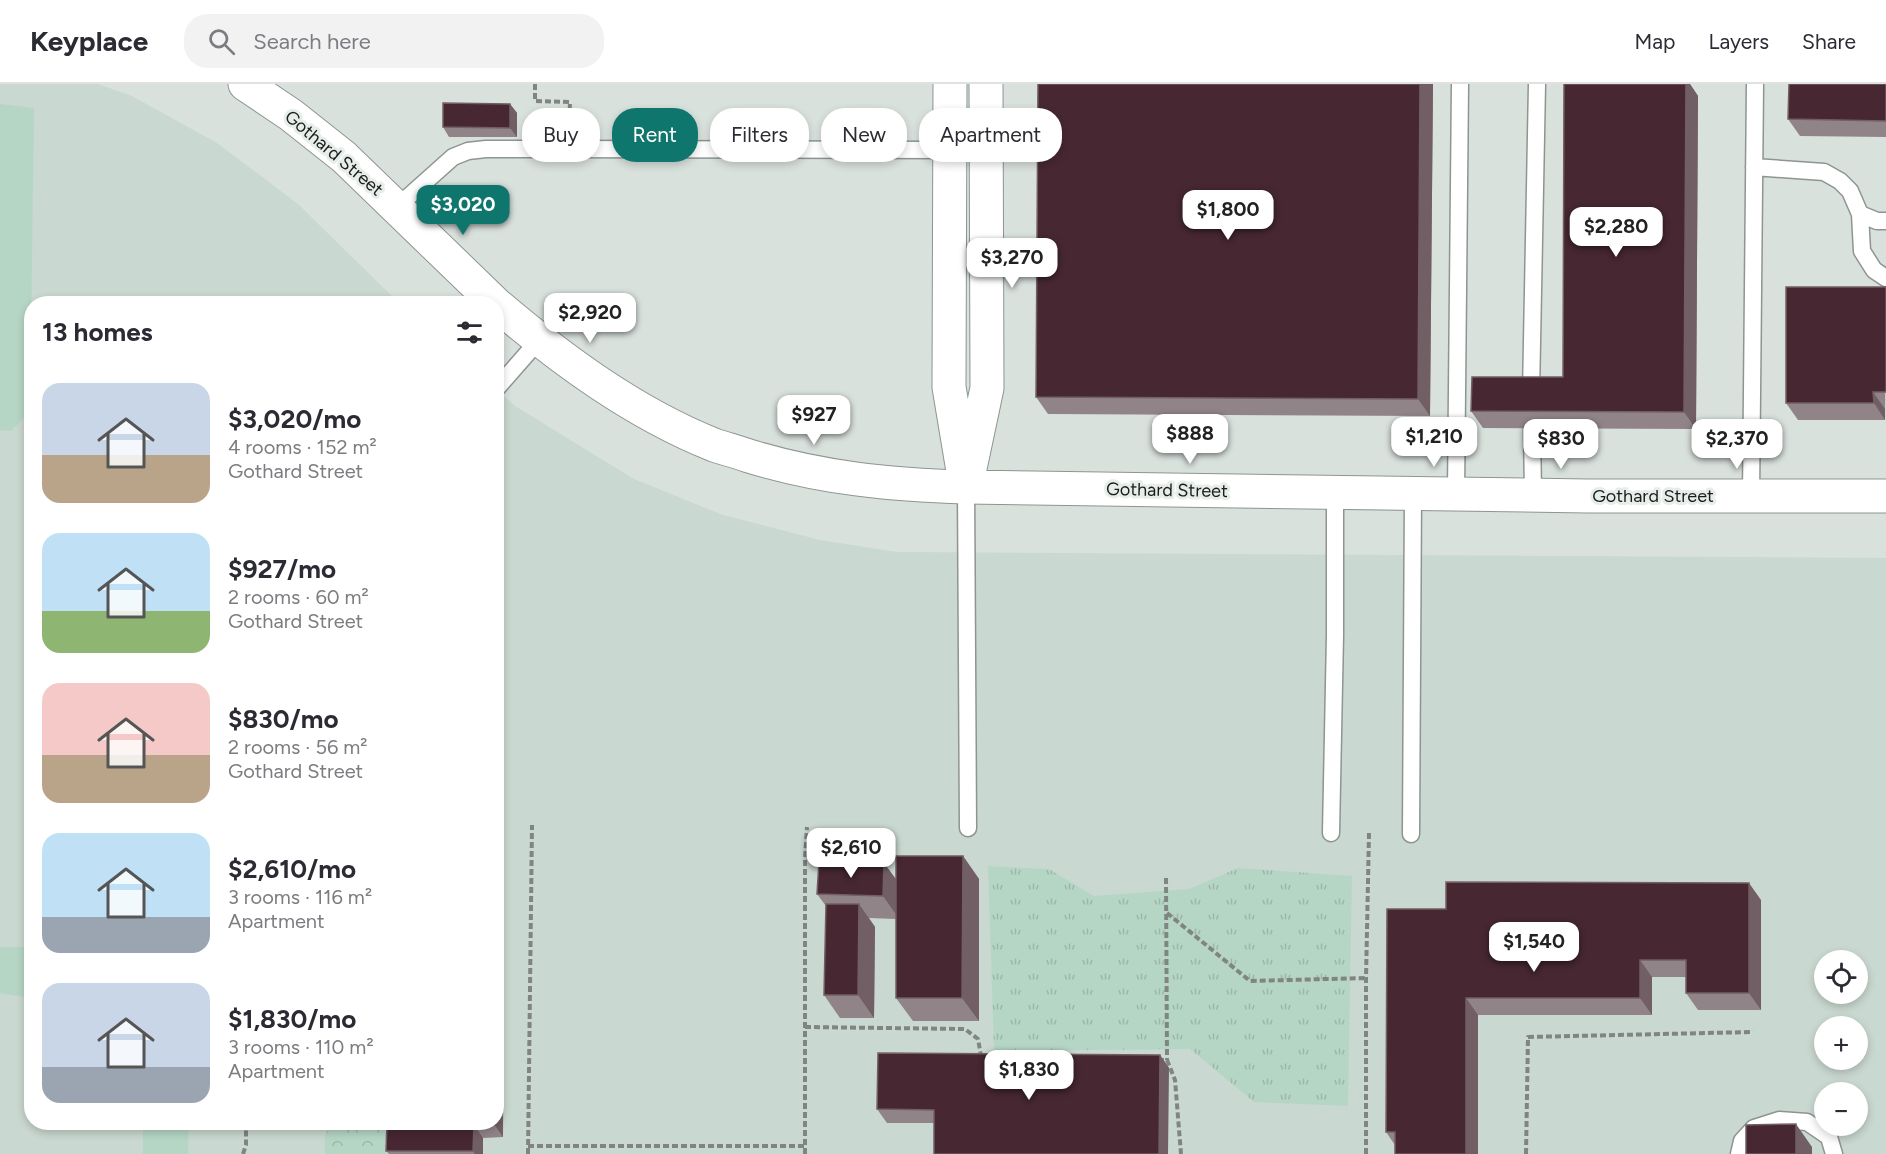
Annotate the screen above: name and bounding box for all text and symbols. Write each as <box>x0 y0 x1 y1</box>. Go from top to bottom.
search box <box>184 14 604 68</box>
text: Keyplace <box>30 24 148 58</box>
icon: search <box>205 25 238 58</box>
text: Search here <box>253 28 371 55</box>
text: Map <box>1635 29 1675 54</box>
text: Layers <box>1708 29 1769 54</box>
text: Share <box>1802 29 1856 54</box>
street label: Gothard Street <box>280 105 388 201</box>
chip: Buy <box>522 108 600 162</box>
chip: Rent <box>612 108 698 162</box>
chip: Filters <box>710 108 809 162</box>
chip: New <box>821 108 907 162</box>
chip: Apartment <box>919 108 1062 162</box>
pin: $3,020 <box>414 185 512 236</box>
pin: $1,800 <box>1179 190 1277 241</box>
text: $3,020 <box>431 192 495 216</box>
text: $1,800 <box>1197 197 1259 221</box>
pin: $2,280 <box>1567 207 1665 258</box>
text: $2,280 <box>1584 214 1648 238</box>
pin: $3,270 <box>963 238 1061 289</box>
text: $3,270 <box>981 245 1044 269</box>
pin: $2,920 <box>541 293 639 344</box>
text: $2,920 <box>558 300 622 324</box>
text: 13 homes <box>42 316 153 348</box>
icon: filters <box>453 316 486 349</box>
pin: $927 <box>778 395 850 446</box>
text: $927 <box>791 402 837 426</box>
text: $3,020/mo <box>228 403 361 435</box>
icon: home <box>90 407 162 479</box>
pin: $888 <box>1154 414 1226 465</box>
pin: $1,210 <box>1385 417 1483 468</box>
pin: $830 <box>1525 419 1597 470</box>
pin: $2,370 <box>1688 419 1786 470</box>
text: $888 <box>1166 421 1214 445</box>
text: $1,210 <box>1405 424 1463 448</box>
text: $830 <box>1537 426 1585 450</box>
text: $2,370 <box>1706 426 1769 450</box>
text: 4 rooms · 152 m² <box>228 435 377 459</box>
text: Gothard Street <box>228 459 363 483</box>
street label: Gothard Street <box>1106 478 1228 502</box>
street label: Gothard Street <box>1592 485 1714 507</box>
text: $927/mo <box>228 553 336 585</box>
icon: home <box>90 557 162 629</box>
text: 2 rooms · 60 m² <box>228 585 369 609</box>
text: Gothard Street <box>228 609 363 633</box>
text: $830/mo <box>228 703 339 735</box>
icon: home <box>90 707 162 779</box>
text: 2 rooms · 56 m² <box>228 735 367 759</box>
text: Gothard Street <box>228 759 363 783</box>
pin: $2,610 <box>802 828 900 879</box>
text: $2,610 <box>821 835 881 859</box>
text: $2,610/mo <box>228 853 356 885</box>
icon: home <box>90 857 162 929</box>
text: 3 rooms · 116 m² <box>228 885 372 909</box>
text: Apartment <box>228 909 325 933</box>
pin: $1,540 <box>1485 922 1583 973</box>
text: $1,540 <box>1503 929 1565 953</box>
map controls <box>1814 950 1868 1136</box>
button: locate <box>1814 950 1868 1004</box>
text: $1,830/mo <box>228 1003 356 1035</box>
icon: home <box>90 1007 162 1079</box>
button: + <box>1814 1016 1868 1070</box>
text: 3 rooms · 110 m² <box>228 1035 374 1059</box>
pin: $1,830 <box>980 1050 1078 1101</box>
text: $1,830 <box>999 1057 1059 1081</box>
text: Apartment <box>228 1059 325 1083</box>
button: − <box>1814 1082 1868 1136</box>

